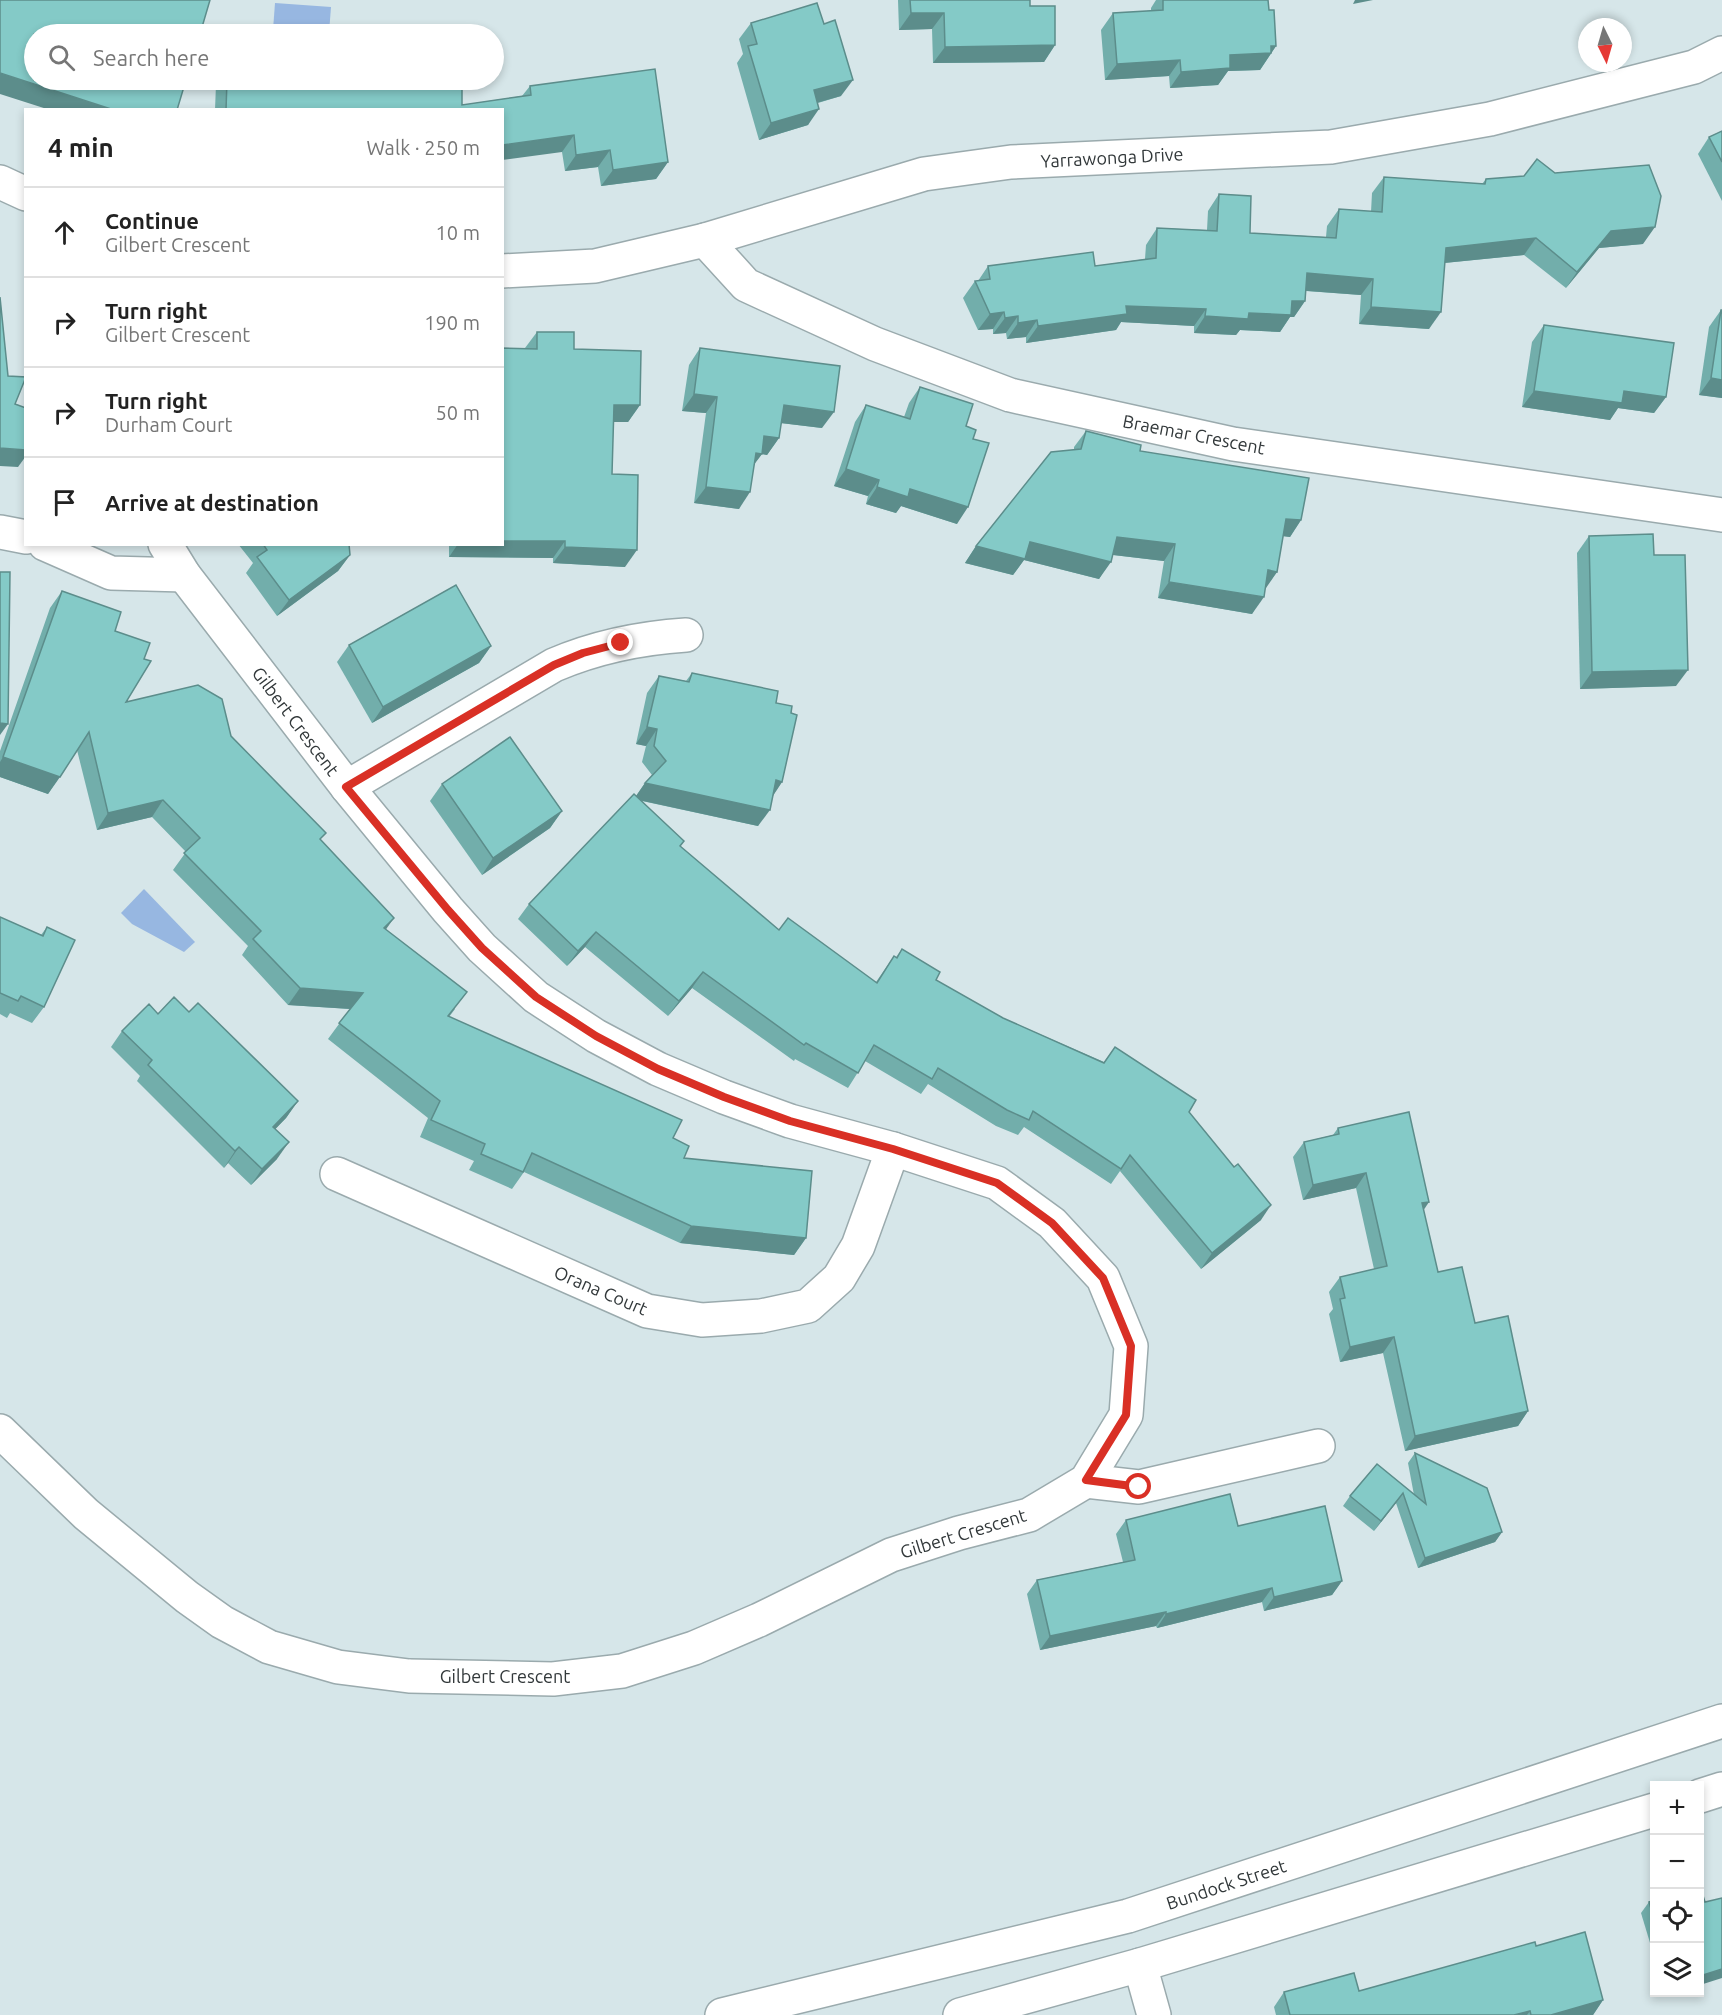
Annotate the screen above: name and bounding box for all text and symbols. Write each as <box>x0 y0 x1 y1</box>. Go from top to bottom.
north arrow <box>1578 18 1632 72</box>
search box <box>24 24 504 90</box>
icon: search <box>45 41 78 74</box>
text: Search here <box>93 45 209 70</box>
text: 4 min <box>48 133 114 162</box>
text: Walk · 250 m <box>367 136 480 159</box>
street label: Yarrawonga Drive <box>1040 143 1184 171</box>
text: Continue <box>105 208 199 233</box>
icon: ahead <box>48 216 81 249</box>
text: 10 m <box>436 221 480 244</box>
text: Gilbert Crescent <box>105 233 250 256</box>
text: Turn right <box>105 298 207 323</box>
icon: right <box>48 306 81 339</box>
text: 190 m <box>424 311 480 334</box>
text: Gilbert Crescent <box>105 323 250 346</box>
text: Turn right <box>105 388 207 413</box>
icon: right <box>48 396 81 429</box>
text: 50 m <box>436 401 480 424</box>
street label: Braemar Crescent <box>1121 410 1267 458</box>
text: Durham Court <box>105 413 232 436</box>
icon: arrive <box>48 486 81 519</box>
text: Arrive at destination <box>105 490 319 515</box>
route end <box>607 629 633 655</box>
street label: Gilbert Crescent <box>249 663 343 779</box>
street label: Orana Court <box>551 1261 651 1319</box>
route start <box>1125 1473 1151 1499</box>
street label: Gilbert Crescent <box>898 1504 1028 1562</box>
street label: Gilbert Crescent <box>440 1666 570 1686</box>
map controls <box>1650 1781 1704 1997</box>
button: + <box>1650 1781 1704 1835</box>
button: − <box>1650 1835 1704 1889</box>
street label: Bundock Street <box>1164 1855 1288 1913</box>
button: locate <box>1650 1889 1704 1943</box>
button: layers <box>1650 1943 1704 1997</box>

